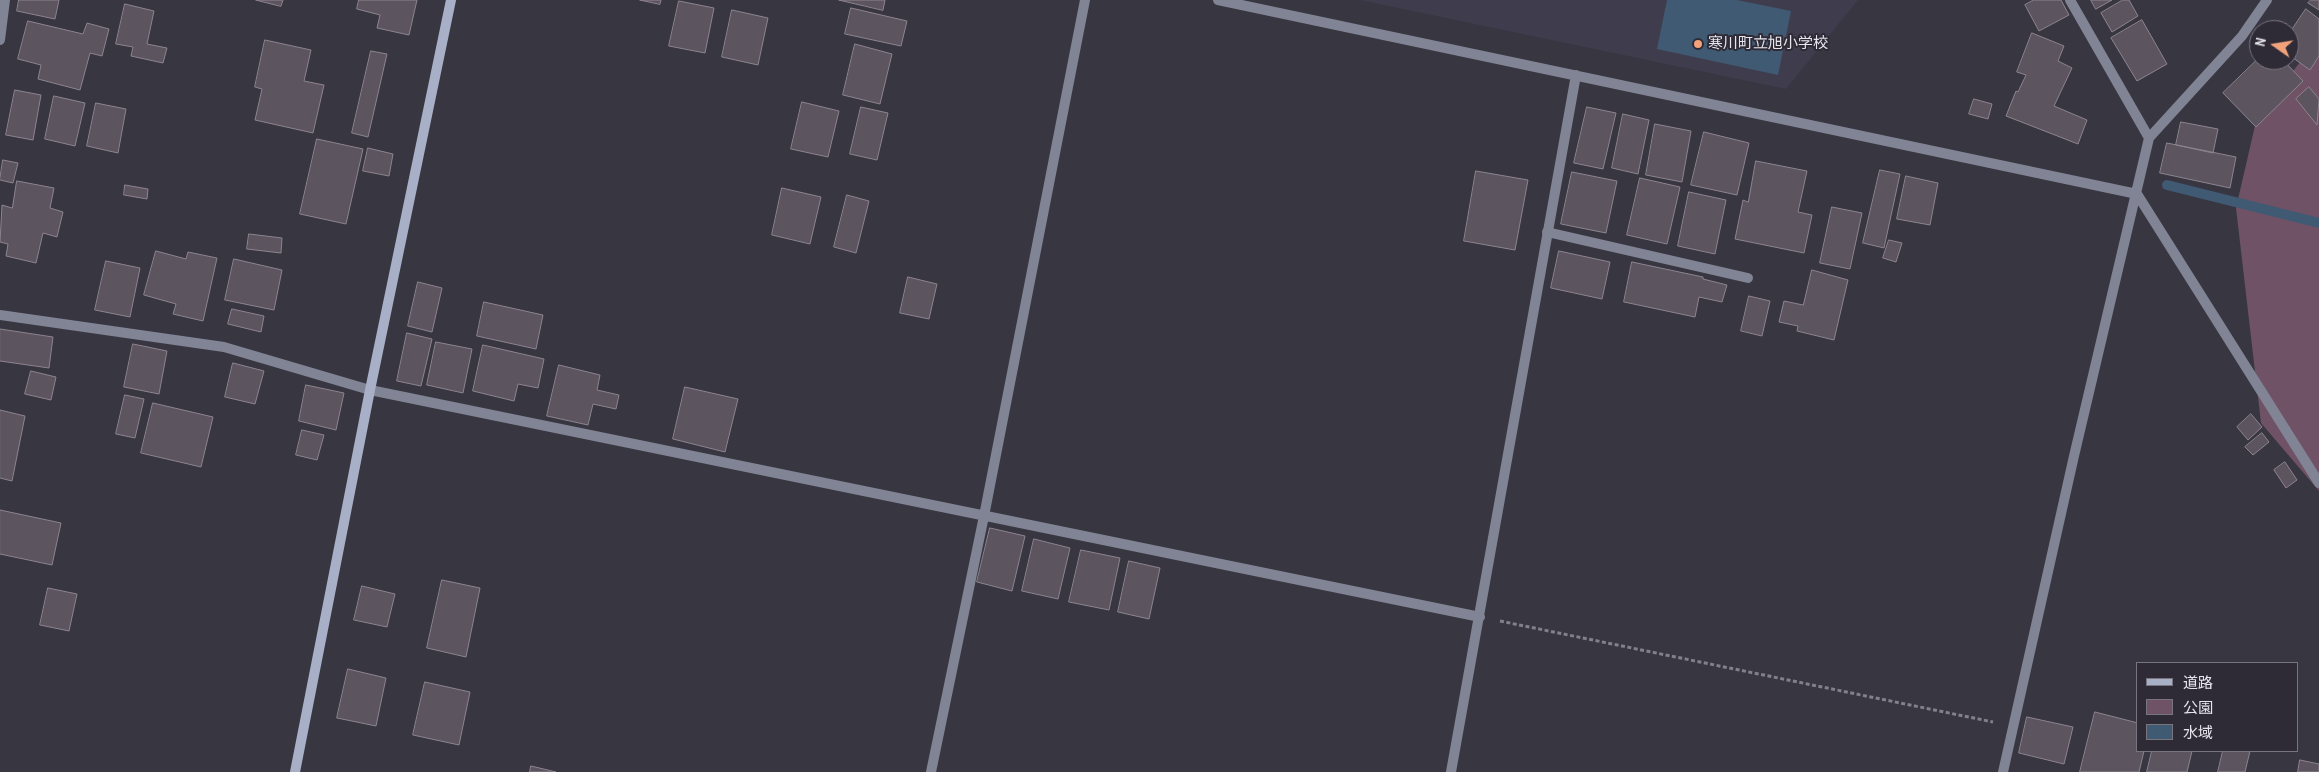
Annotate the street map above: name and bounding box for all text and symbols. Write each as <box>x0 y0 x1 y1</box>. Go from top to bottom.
north arrow <box>2249 20 2299 70</box>
place label: 寒川町立旭小学校 <box>1708 35 1828 53</box>
text: N <box>2251 36 2270 48</box>
marker: 寒川町立旭小学校 <box>1692 38 1704 50</box>
legend <box>2136 662 2299 752</box>
text: 道路 <box>2183 672 2213 693</box>
text: 公園 <box>2183 697 2213 718</box>
text: 水域 <box>2183 722 2213 743</box>

